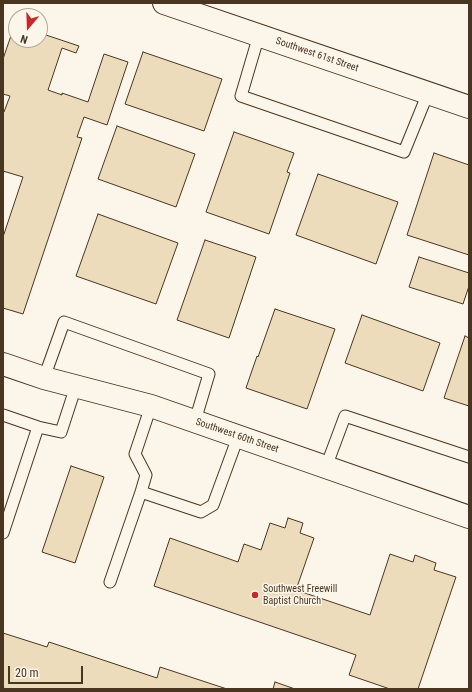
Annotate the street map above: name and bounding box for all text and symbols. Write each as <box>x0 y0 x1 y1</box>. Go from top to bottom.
north arrow <box>8 8 48 48</box>
text: N <box>19 32 30 46</box>
street label: Southwest 61st Street <box>274 35 360 75</box>
street label: Southwest 60th Street <box>194 416 280 456</box>
place label: Southwest Freewill Baptist Church <box>263 583 337 606</box>
marker: Southwest Freewill Baptist Church <box>250 590 260 600</box>
scale bar <box>10 658 85 684</box>
text: 20 m <box>15 666 39 680</box>

